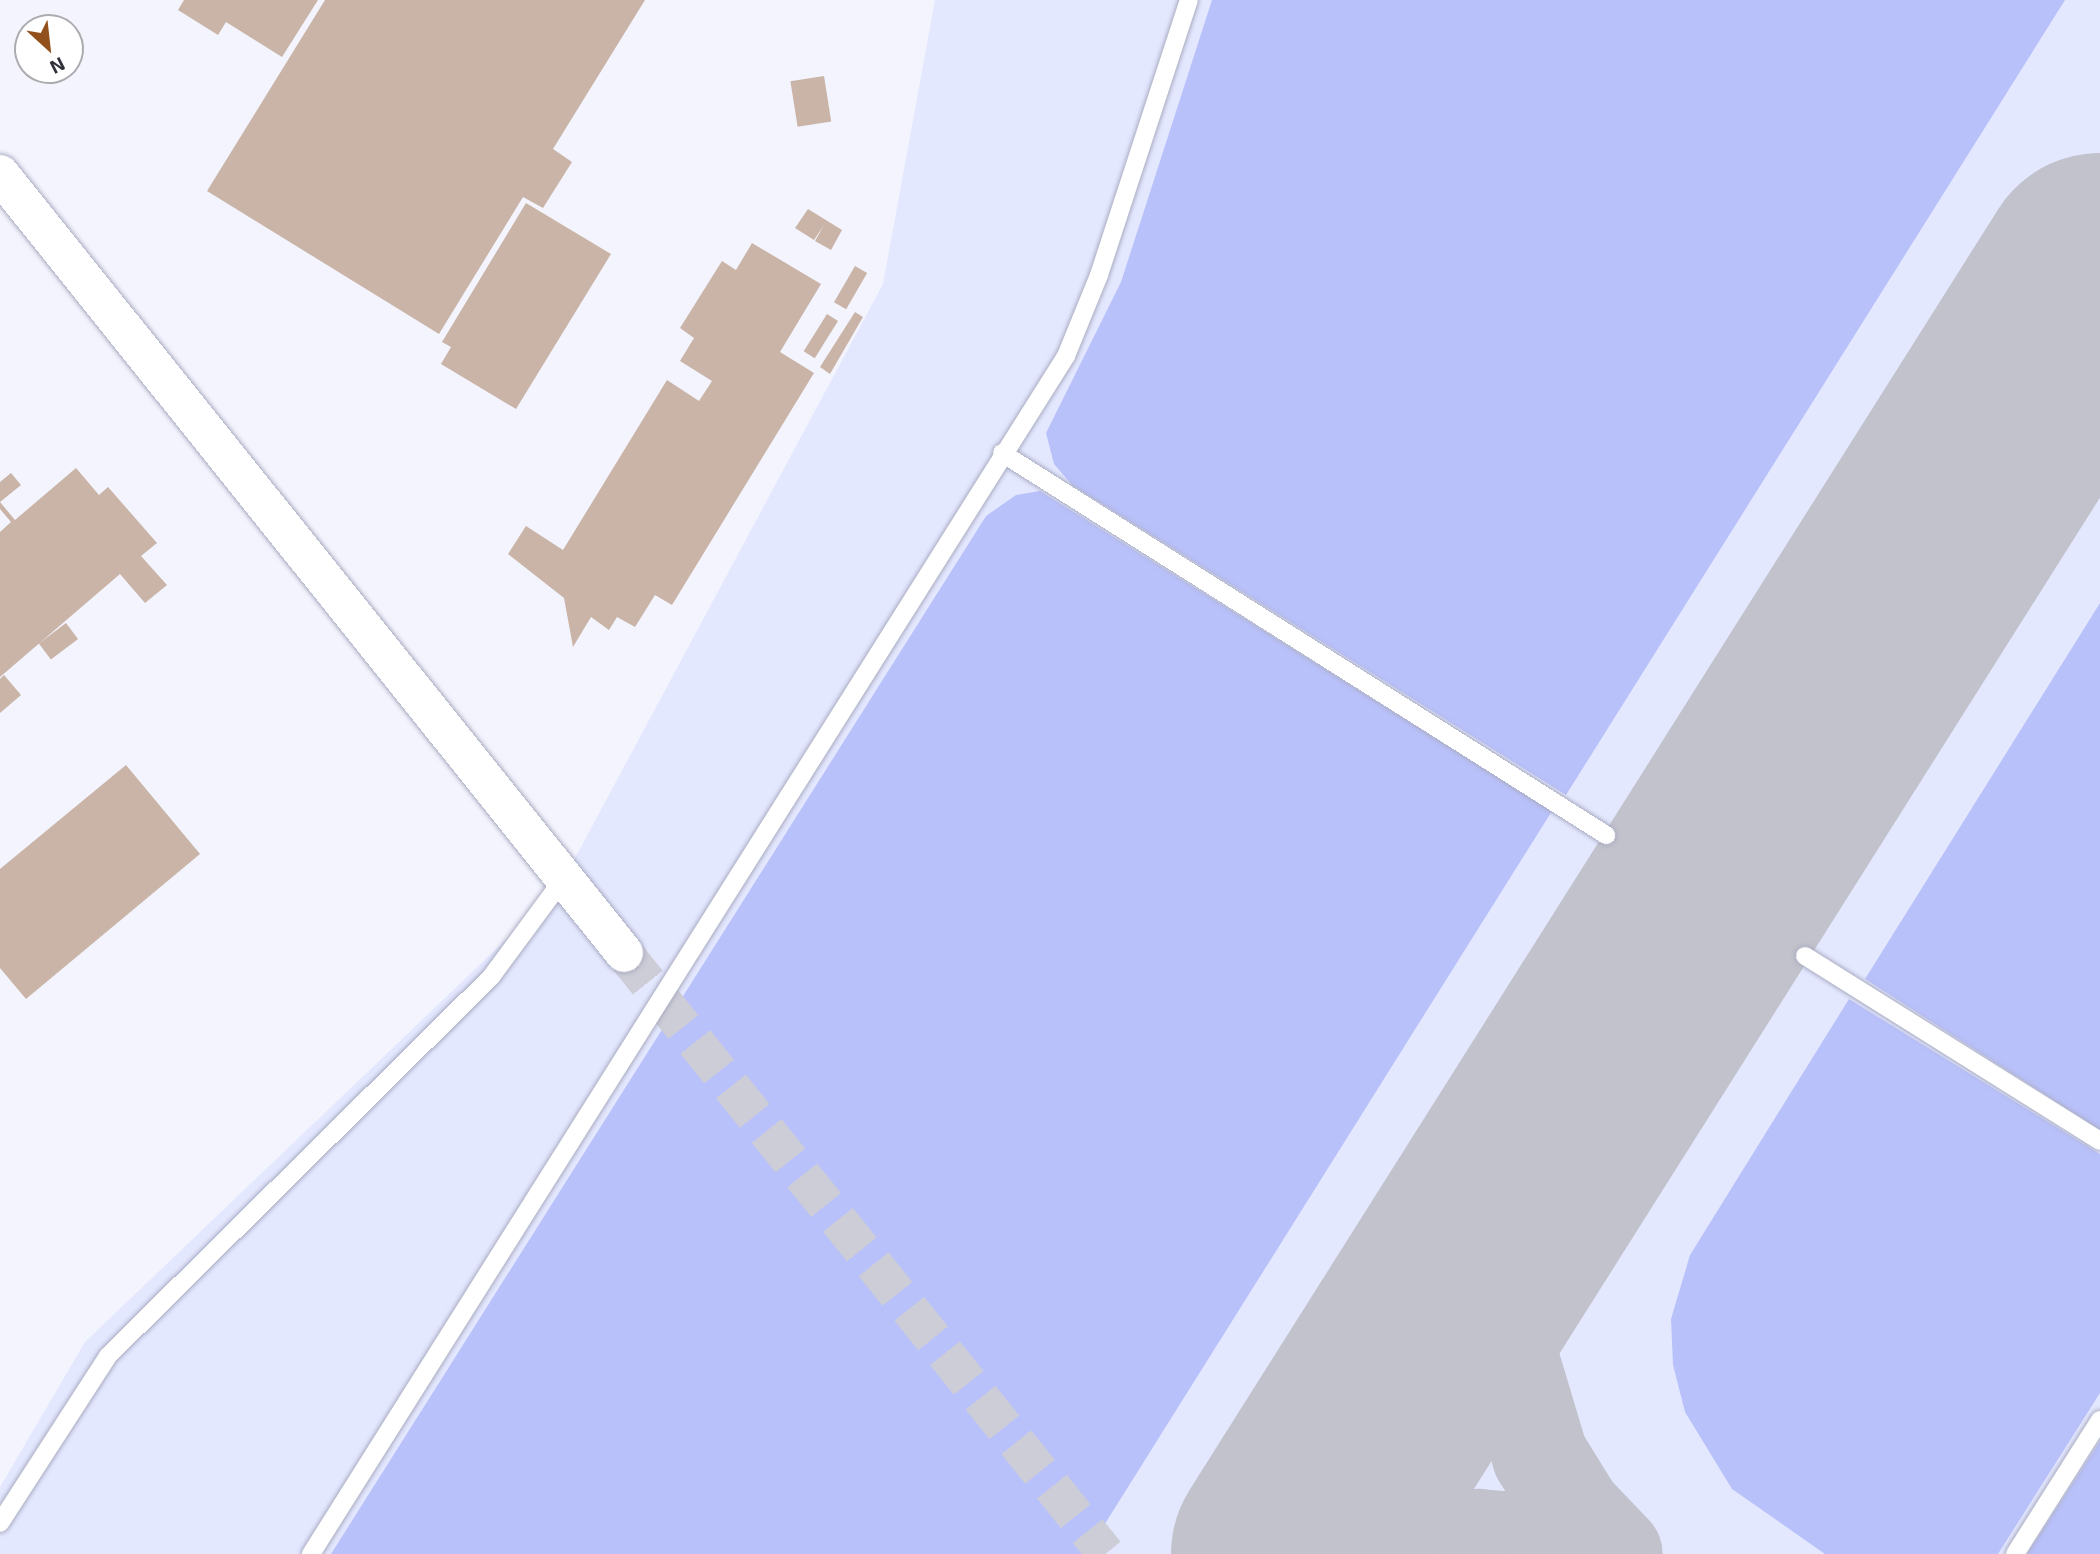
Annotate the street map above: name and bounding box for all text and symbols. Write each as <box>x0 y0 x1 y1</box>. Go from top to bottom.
north arrow <box>14 14 84 84</box>
text: N <box>47 53 69 80</box>

